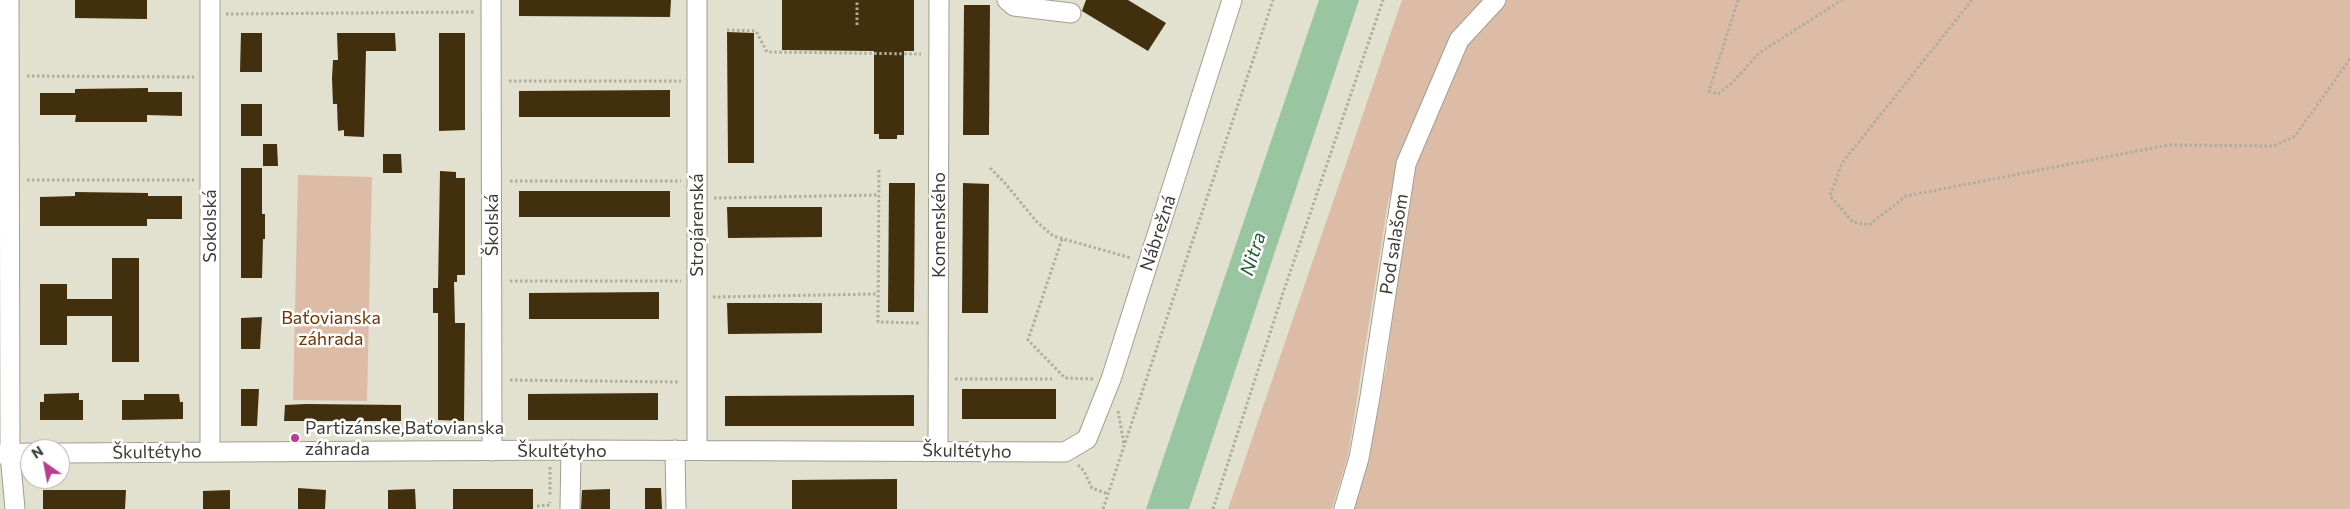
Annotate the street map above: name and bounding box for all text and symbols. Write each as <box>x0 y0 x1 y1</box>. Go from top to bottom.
street label: Komenského <box>928 172 950 278</box>
street label: Strojárenská <box>686 173 708 277</box>
street label: Sokolská <box>199 189 221 263</box>
street label: Nábrežná <box>1136 192 1180 274</box>
street label: Pod salašom <box>1375 192 1413 296</box>
street label: Školská <box>481 194 503 256</box>
water label: Nitra <box>1235 229 1271 279</box>
park label: Baťovianska záhrada <box>281 307 381 350</box>
place label: Partizánske,Baťovianska záhrada <box>305 417 504 459</box>
marker: Partizánske,Baťovianska záhrada <box>289 432 301 444</box>
north arrow <box>20 439 70 489</box>
street label: Škultétyho <box>922 439 1012 463</box>
street label: Škultétyho <box>112 440 202 464</box>
street label: Škultétyho <box>517 440 607 462</box>
text: N <box>28 442 46 462</box>

